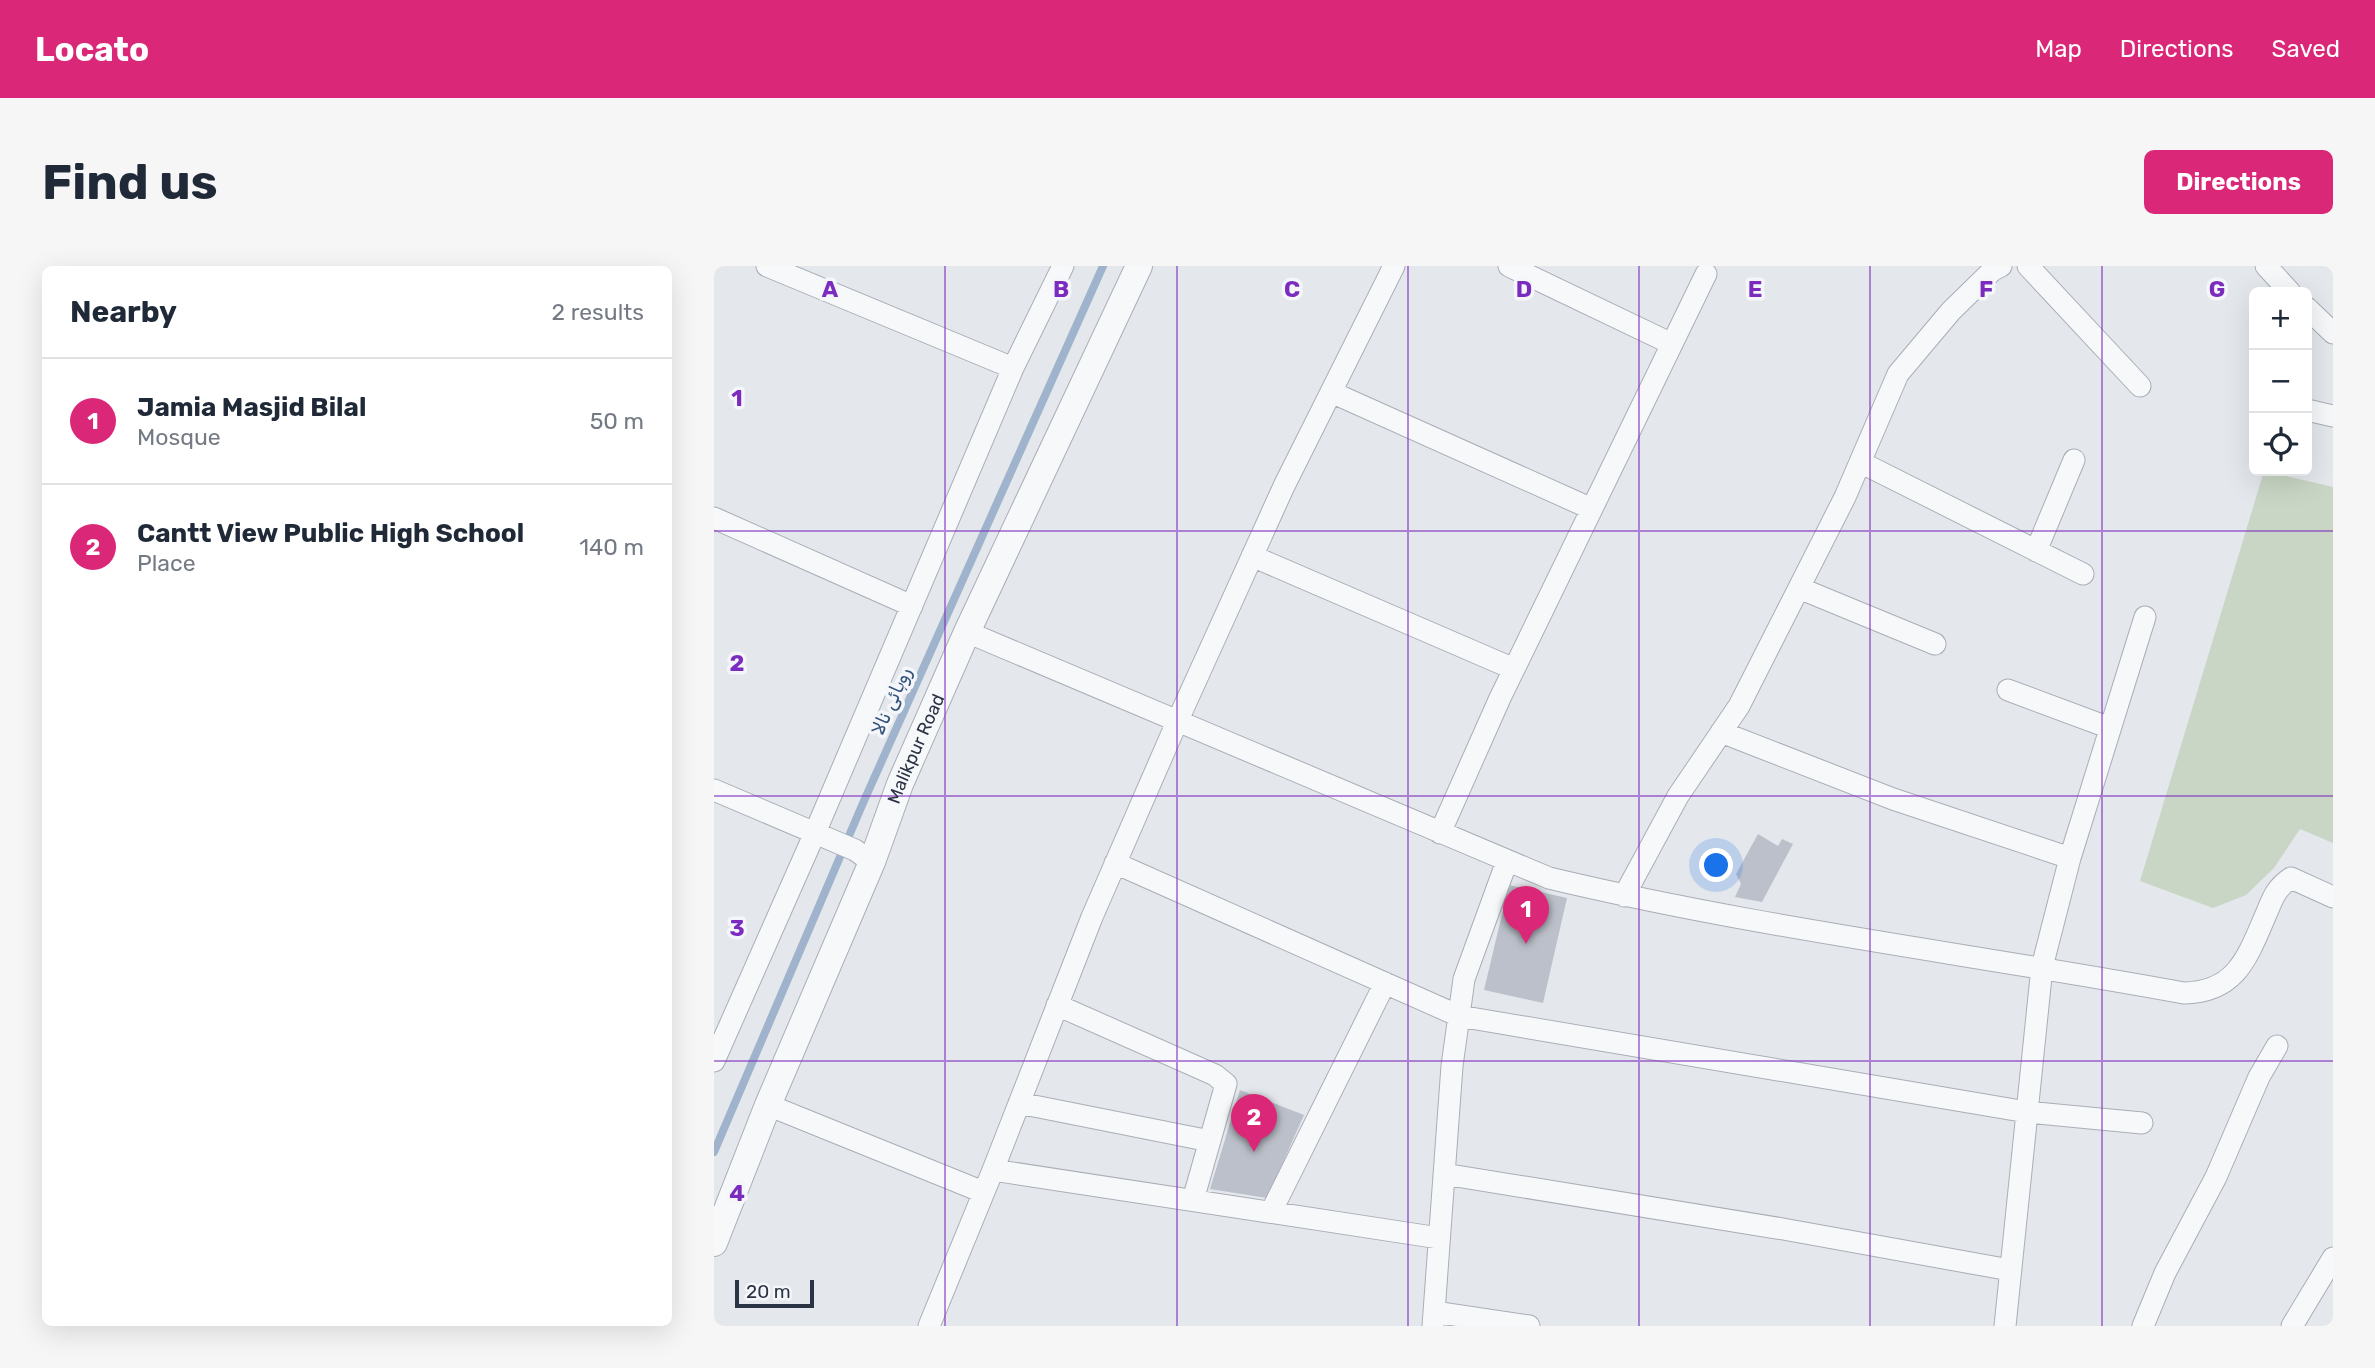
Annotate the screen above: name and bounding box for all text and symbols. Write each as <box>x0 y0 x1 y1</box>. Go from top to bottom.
text: Locato <box>35 30 149 69</box>
text: Map <box>2035 35 2082 63</box>
text: Directions <box>2120 35 2233 63</box>
text: Saved <box>2271 35 2340 63</box>
button: Directions <box>2144 150 2333 214</box>
text: Find us <box>42 153 218 211</box>
text: A <box>822 275 839 303</box>
text: B <box>1053 275 1069 303</box>
text: C <box>1284 275 1300 303</box>
text: D <box>1516 275 1532 303</box>
text: E <box>1748 275 1762 303</box>
text: F <box>1979 275 1993 303</box>
text: G <box>2209 275 2225 303</box>
map controls <box>2249 287 2312 476</box>
button: + <box>2249 287 2312 350</box>
text: Nearby <box>70 294 177 330</box>
text: 2 results <box>552 298 644 326</box>
button: − <box>2249 350 2312 413</box>
text: 1 <box>731 384 743 412</box>
text: Jamia Masjid Bilal <box>137 392 366 423</box>
text: 1 <box>87 407 99 435</box>
text: 50 m <box>590 407 644 435</box>
button: locate <box>2249 413 2312 476</box>
text: Mosque <box>137 423 221 451</box>
text: Cantt View Public High School <box>137 518 524 549</box>
text: 2 <box>86 533 100 561</box>
text: 140 m <box>579 533 644 561</box>
text: Place <box>137 549 196 577</box>
text: 2 <box>730 649 744 677</box>
water label: روہائی نالا <box>866 664 916 738</box>
street label: Malikpur Road <box>883 691 949 807</box>
your location <box>1699 848 1733 882</box>
pin: 1 <box>1503 886 1549 944</box>
text: 3 <box>729 914 745 942</box>
pin: 2 <box>1231 1094 1277 1152</box>
text: 4 <box>729 1179 745 1207</box>
scale bar <box>735 1277 814 1309</box>
text: 20 m <box>746 1280 791 1303</box>

